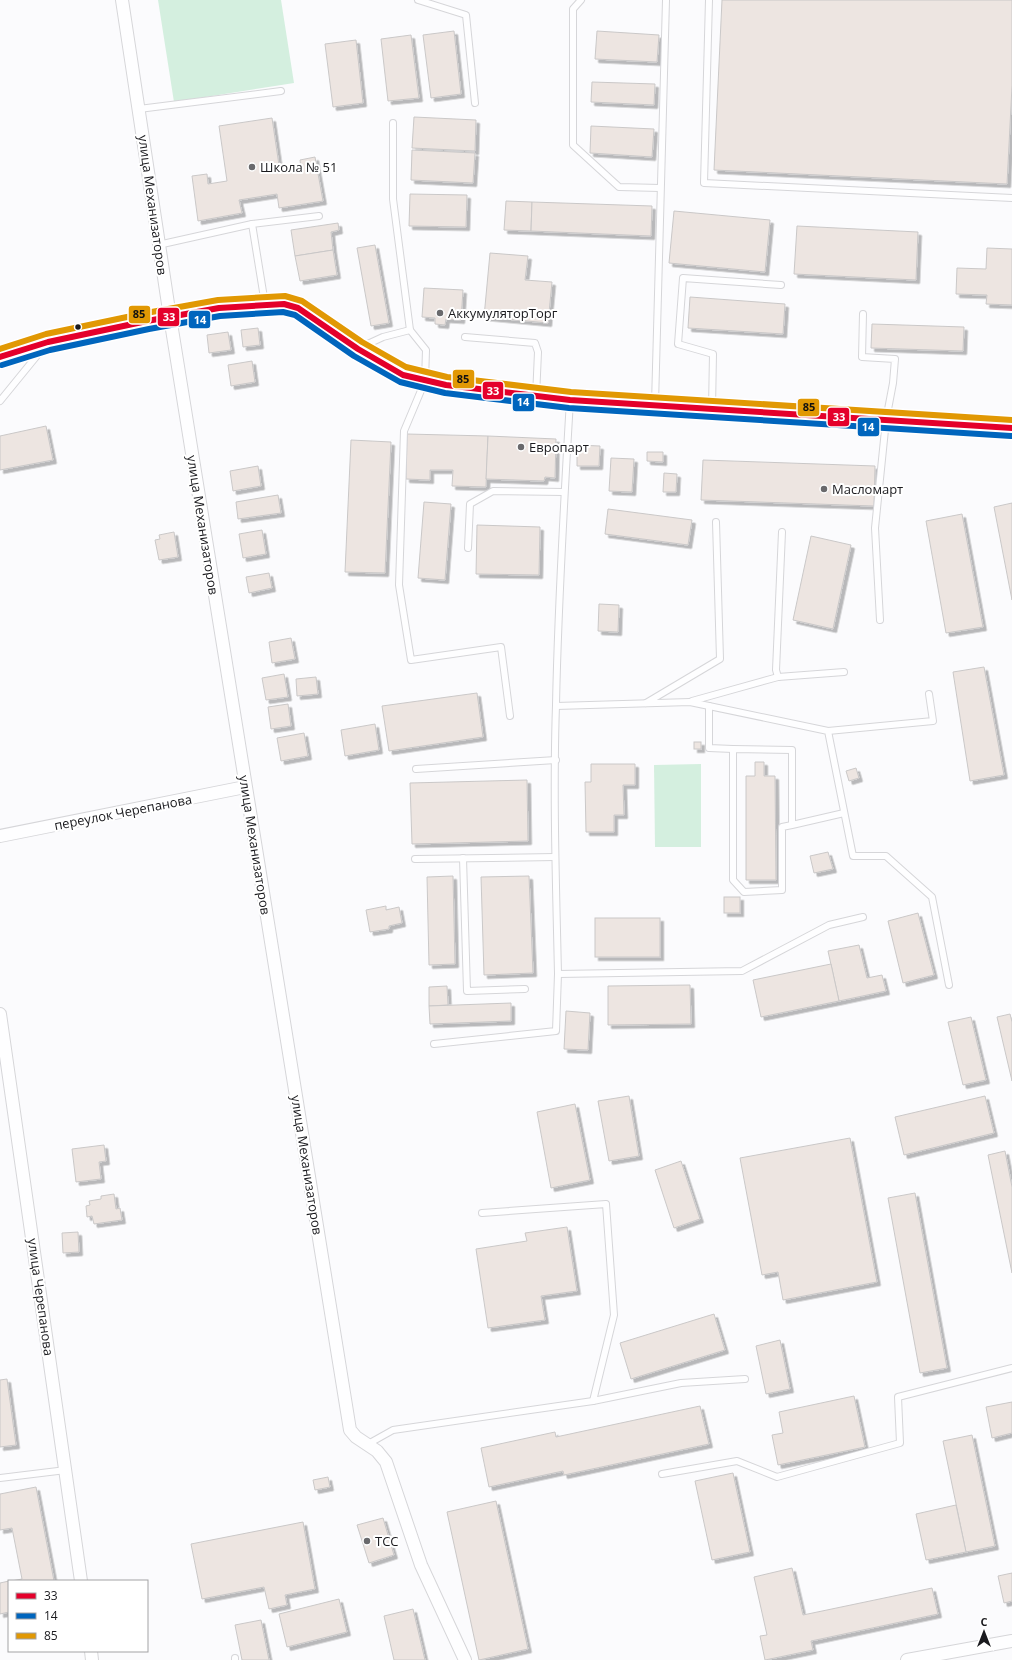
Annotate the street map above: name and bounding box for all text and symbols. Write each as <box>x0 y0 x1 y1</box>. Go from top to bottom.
street label: улица Механизаторов <box>134 134 172 276</box>
place label: Школа № 51 <box>260 158 337 176</box>
marker: Школа № 51 <box>247 162 257 172</box>
place label: АккумуляторТорг <box>448 304 558 322</box>
line badge: 85 <box>128 305 151 324</box>
text: 85 <box>133 306 145 321</box>
line badge: 33 <box>157 307 180 327</box>
marker: АккумуляторТорг <box>435 308 445 318</box>
text: 33 <box>163 309 175 324</box>
line badge: 14 <box>188 310 211 329</box>
text: 14 <box>194 312 207 327</box>
unlabelled marker <box>73 322 83 332</box>
line badge: 85 <box>452 369 475 389</box>
text: 85 <box>457 371 469 386</box>
line badge: 33 <box>482 381 504 400</box>
text: 33 <box>487 383 499 398</box>
line badge: 14 <box>512 393 535 412</box>
text: 14 <box>517 394 530 409</box>
line badge: 85 <box>797 398 820 417</box>
text: 85 <box>803 399 815 414</box>
line badge: 33 <box>827 407 850 427</box>
text: 33 <box>833 409 845 424</box>
line badge: 14 <box>857 417 880 437</box>
text: 14 <box>862 419 875 434</box>
place label: Европарт <box>529 438 589 456</box>
marker: Европарт <box>516 442 526 452</box>
street label: улица Механизаторов <box>183 454 223 596</box>
place label: Масломарт <box>832 480 903 498</box>
marker: Масломарт <box>819 484 829 494</box>
street label: улица Механизаторов <box>235 774 275 916</box>
street label: переулок Черепанова <box>53 790 193 834</box>
street label: улица Механизаторов <box>287 1094 327 1236</box>
street label: улица Черепанова <box>24 1237 58 1357</box>
place label: ТСС <box>375 1532 399 1550</box>
marker: ТСС <box>362 1536 372 1546</box>
legend <box>8 1580 148 1652</box>
text: 33 <box>44 1587 58 1604</box>
text: 14 <box>44 1607 58 1624</box>
north arrow <box>964 1612 1004 1652</box>
text: С <box>980 1614 988 1629</box>
text: 85 <box>44 1627 58 1644</box>

